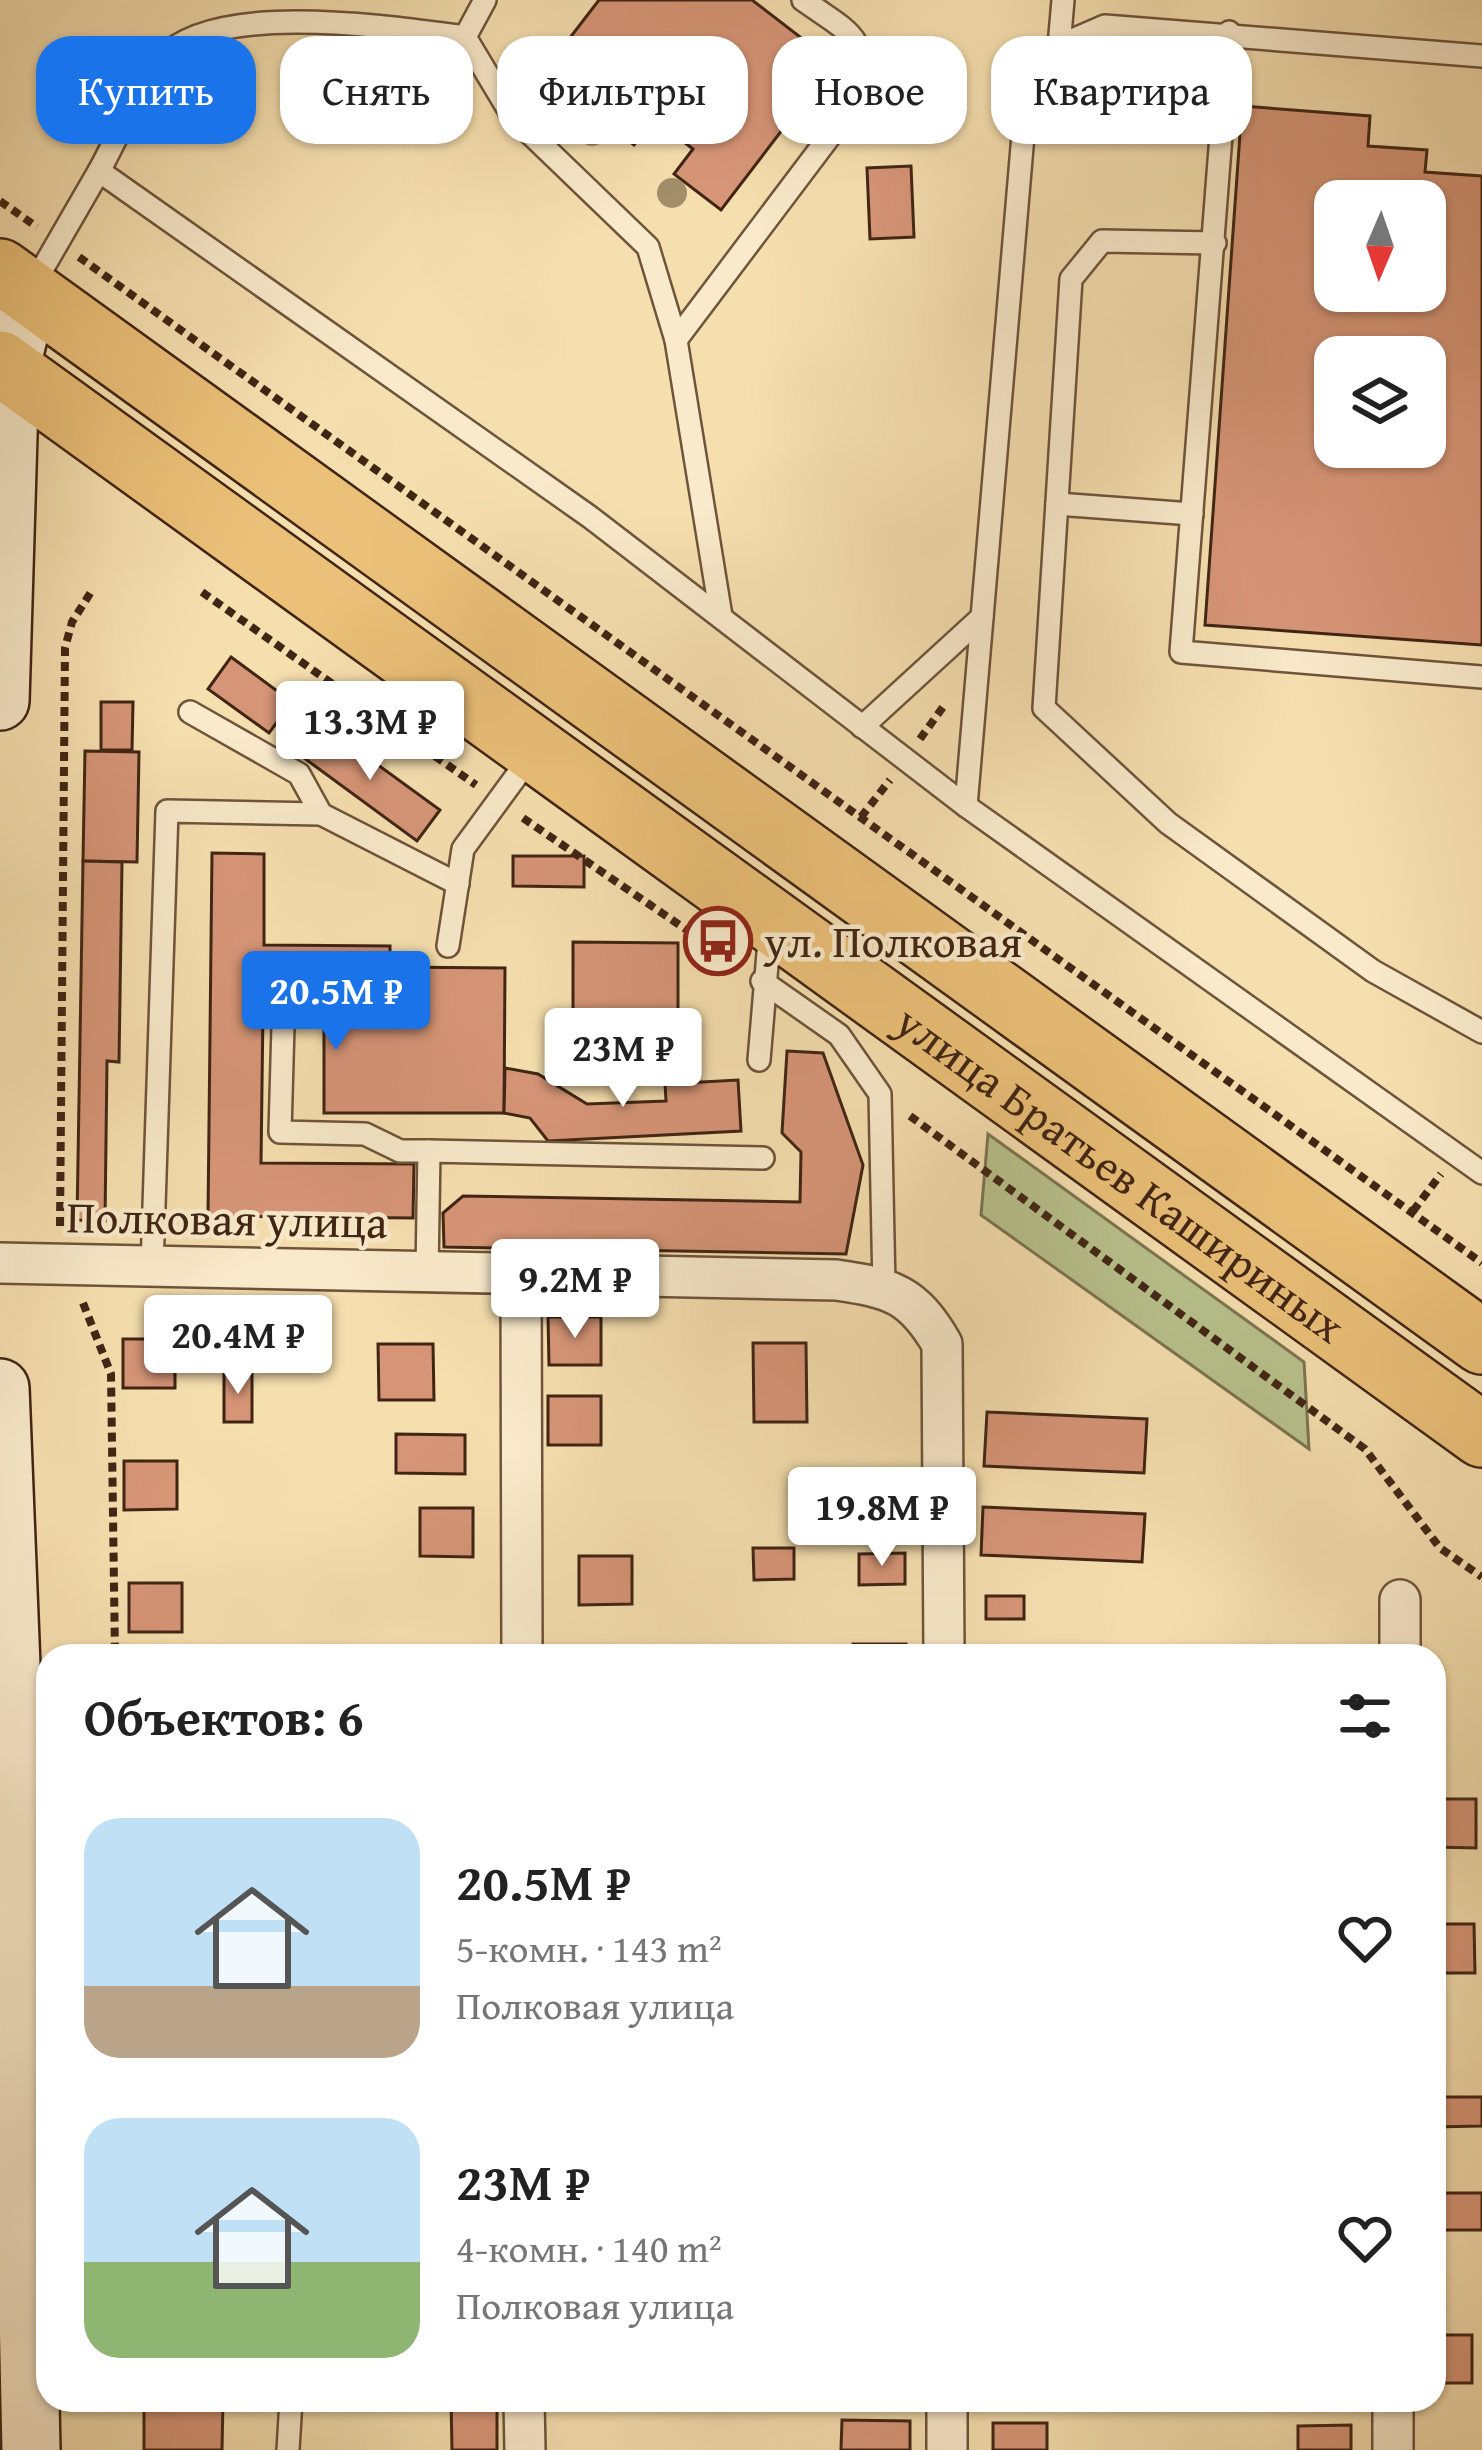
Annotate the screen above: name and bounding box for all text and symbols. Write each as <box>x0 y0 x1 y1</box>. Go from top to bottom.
chip: Купить <box>36 36 256 144</box>
chip: Снять <box>280 36 473 144</box>
chip: Фильтры <box>497 36 748 144</box>
chip: Новое <box>772 36 967 144</box>
chip: Квартира <box>991 36 1252 144</box>
north arrow <box>1314 180 1446 312</box>
map controls <box>1314 180 1446 468</box>
button: layers <box>1314 336 1446 468</box>
pin: 13.3M ₽ <box>259 681 481 783</box>
text: 13.3M ₽ <box>303 691 437 748</box>
bus stop icon: ул. Полковая <box>683 906 753 976</box>
place label: ул. Полковая <box>763 908 1022 973</box>
pin: 20.5M ₽ <box>225 951 447 1053</box>
text: 20.5M ₽ <box>269 961 403 1018</box>
street label: улица Братьев Кашириных <box>882 988 1359 1358</box>
pin: 23M ₽ <box>539 1008 707 1110</box>
text: 23M ₽ <box>572 1018 674 1075</box>
street label: Полковая улица <box>66 1183 389 1254</box>
pin: 9.2M ₽ <box>477 1239 673 1341</box>
text: 9.2M ₽ <box>518 1249 632 1306</box>
pin: 20.4M ₽ <box>127 1295 349 1397</box>
text: 20.4M ₽ <box>171 1305 305 1362</box>
pin: 19.8M ₽ <box>771 1467 993 1569</box>
text: 19.8M ₽ <box>815 1477 949 1534</box>
text: Объектов: 6 <box>84 1679 364 1754</box>
icon: filters <box>1332 1683 1398 1749</box>
text: 20.5M ₽ <box>456 1844 631 1919</box>
icon: home <box>180 1866 324 2010</box>
icon: heart <box>1332 1905 1398 1971</box>
text: 5-комн. · 143 m² <box>456 1919 722 1976</box>
text: Полковая улица <box>456 1976 734 2033</box>
text: 23M ₽ <box>456 2144 590 2219</box>
icon: home <box>180 2166 324 2310</box>
icon: heart <box>1332 2205 1398 2271</box>
text: 4-комн. · 140 m² <box>456 2219 722 2276</box>
text: Полковая улица <box>456 2276 734 2333</box>

